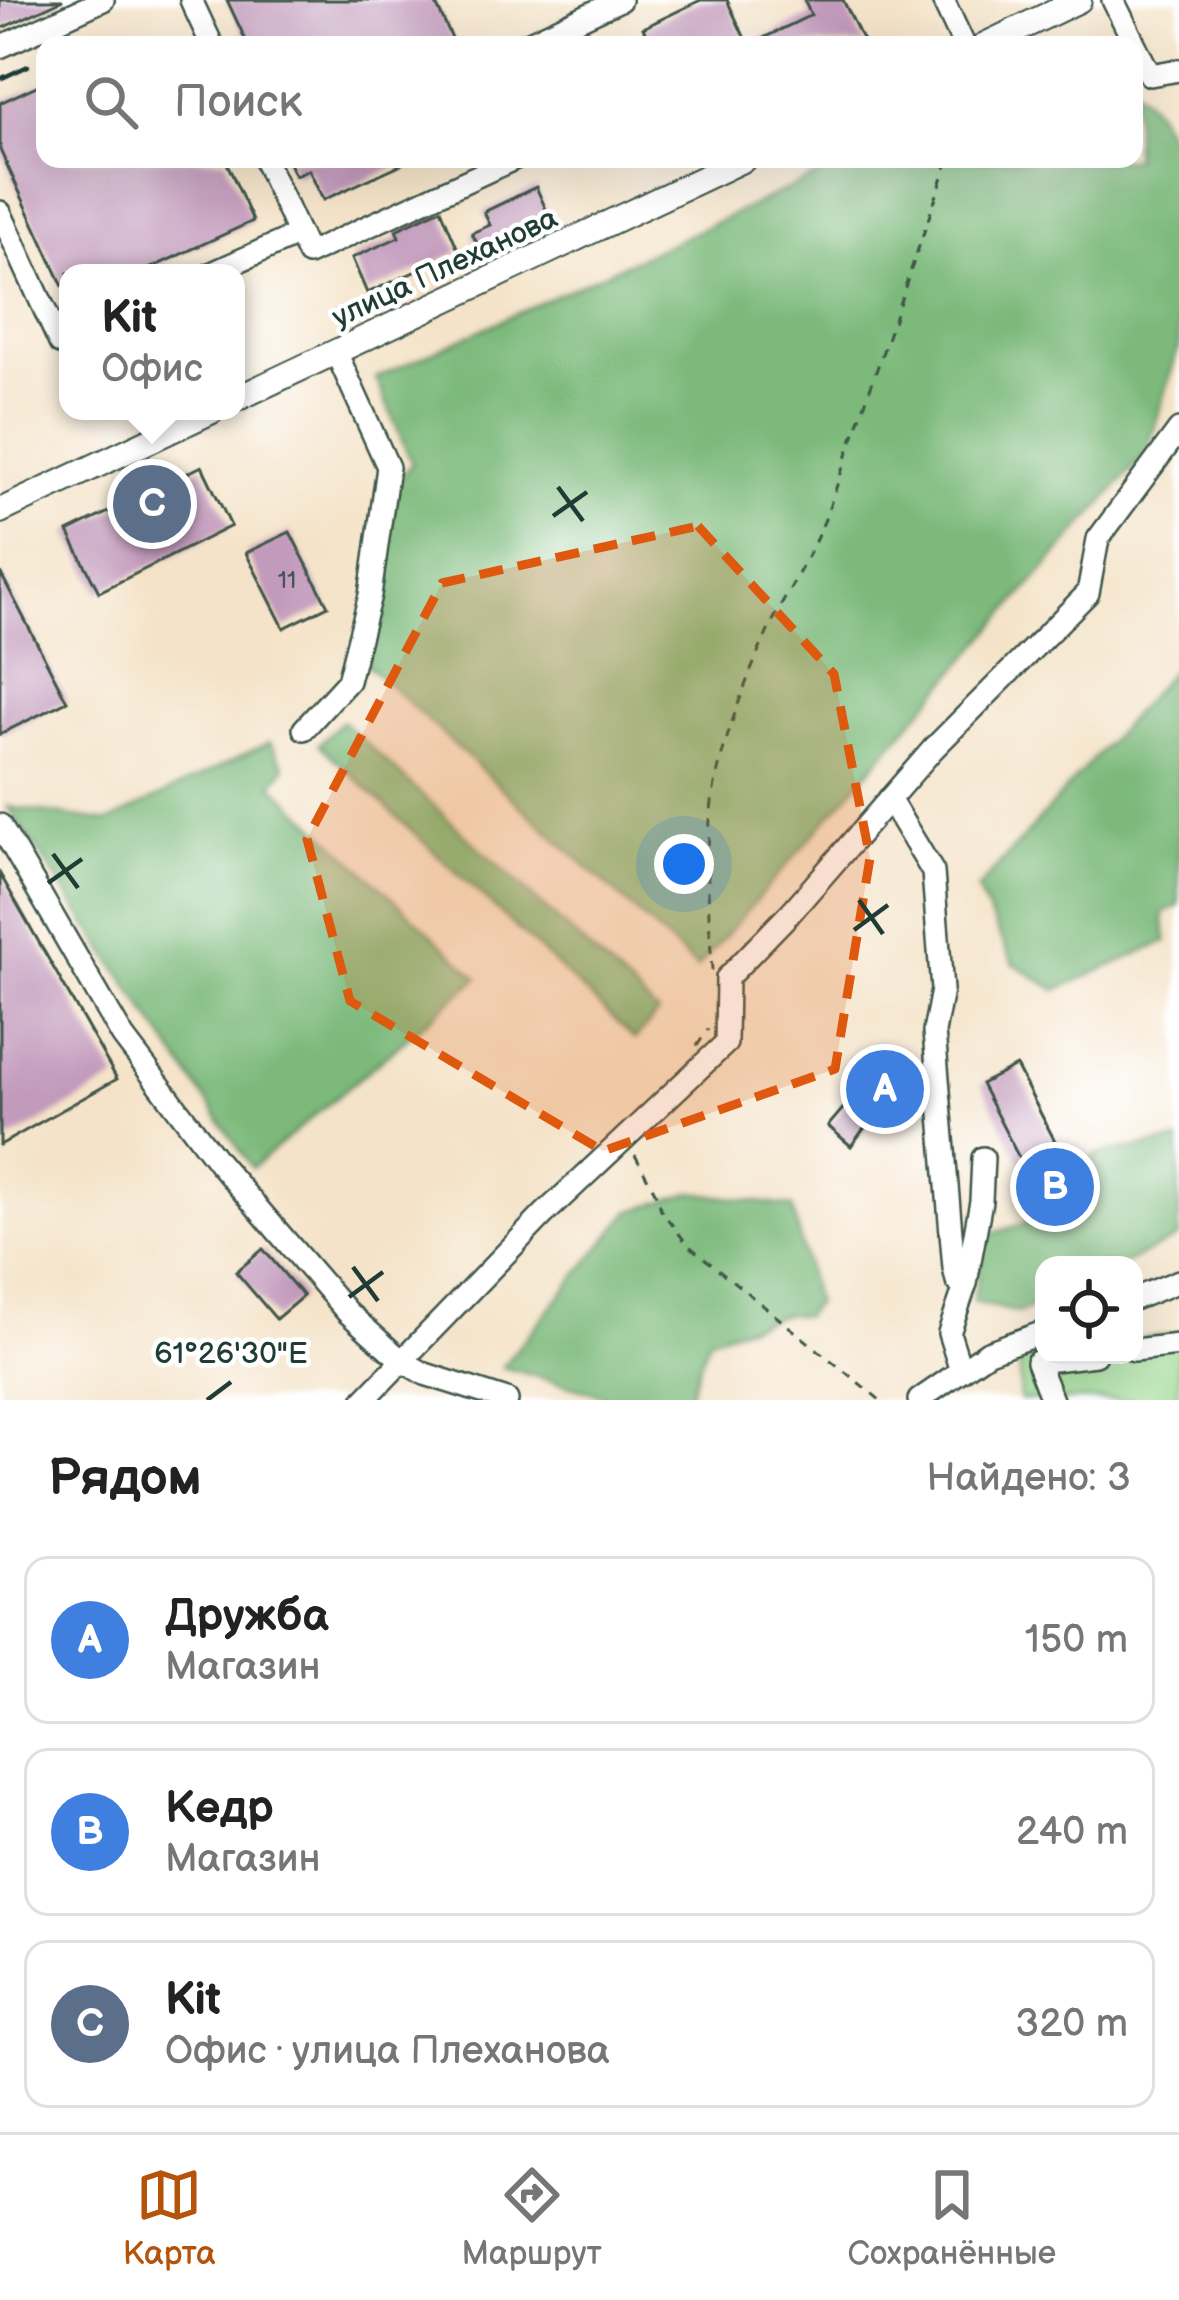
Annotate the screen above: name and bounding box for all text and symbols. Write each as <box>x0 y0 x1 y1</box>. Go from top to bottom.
search box <box>36 36 1143 168</box>
icon: search <box>78 69 144 135</box>
text: Поиск <box>174 75 302 130</box>
street label: улица Плеханова <box>327 200 564 336</box>
popup <box>59 264 245 420</box>
text: Kit <box>101 291 157 346</box>
text: Офис <box>101 346 203 393</box>
pin: C <box>113 459 191 549</box>
house number: 11 <box>278 566 296 595</box>
your location <box>654 834 714 894</box>
pin: A <box>846 1044 924 1134</box>
pin: B <box>1016 1142 1094 1232</box>
map controls <box>1035 1256 1143 1364</box>
button: locate <box>1035 1256 1143 1364</box>
text: 61°26'30"E <box>154 1336 308 1372</box>
text: Рядом <box>48 1448 202 1509</box>
text: Найдено: 3 <box>926 1455 1131 1502</box>
text: Дружба <box>165 1589 329 1644</box>
text: A <box>78 1617 102 1664</box>
text: 150 m <box>1025 1617 1128 1664</box>
text: Магазин <box>165 1644 321 1691</box>
text: Кедр <box>165 1781 274 1836</box>
text: B <box>76 1809 104 1856</box>
text: 240 m <box>1016 1809 1128 1856</box>
text: Магазин <box>165 1836 321 1883</box>
text: Kit <box>165 1973 221 2028</box>
text: C <box>76 2001 104 2048</box>
text: 320 m <box>1015 2001 1128 2048</box>
text: Офис · улица Плеханова <box>165 2028 610 2075</box>
tab: Карта <box>123 2162 216 2274</box>
tab: Маршрут <box>462 2162 602 2274</box>
tab: Сохранённые <box>848 2162 1056 2274</box>

